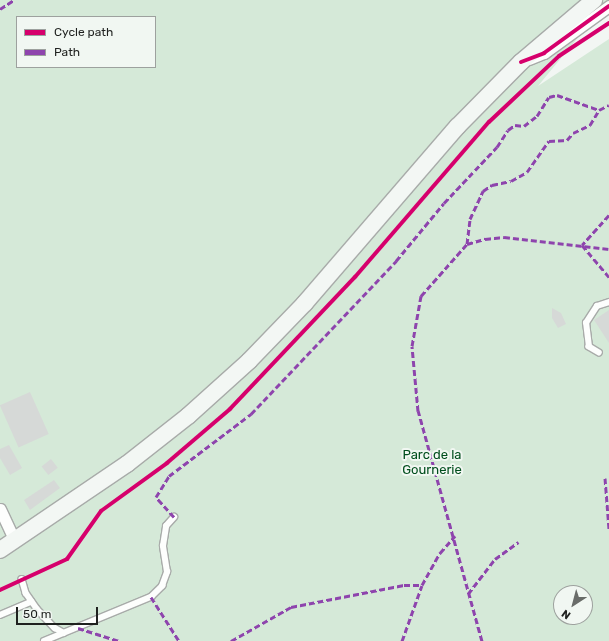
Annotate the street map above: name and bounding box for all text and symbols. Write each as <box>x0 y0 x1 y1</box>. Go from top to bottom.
legend <box>16 16 156 68</box>
text: Cycle path <box>54 25 113 39</box>
text: Path <box>54 45 80 59</box>
park label: Parc de la Gournerie <box>402 448 462 479</box>
north arrow <box>553 585 593 625</box>
scale bar <box>18 599 100 625</box>
text: 50 m <box>23 607 51 621</box>
text: N <box>559 607 573 622</box>

